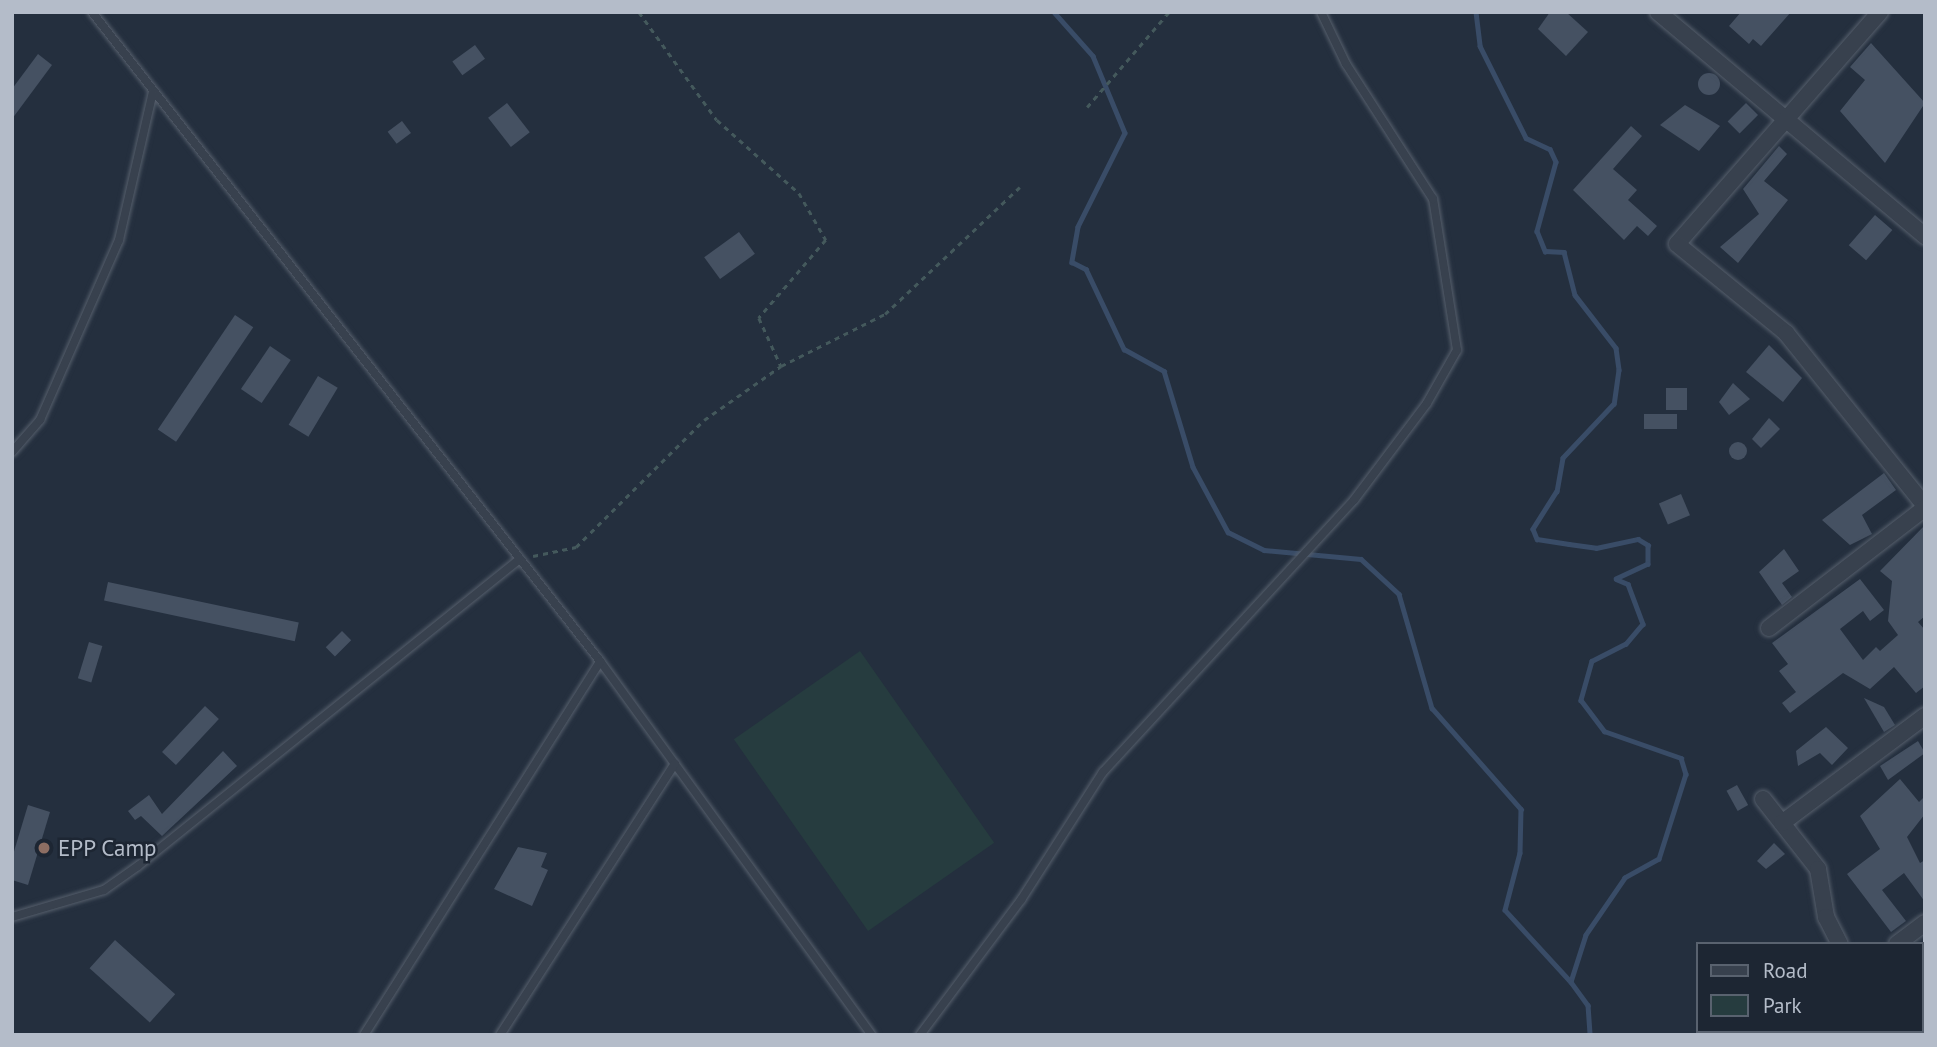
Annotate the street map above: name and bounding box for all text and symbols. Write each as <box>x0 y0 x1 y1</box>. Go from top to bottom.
place label: EPP Camp <box>58 834 157 862</box>
marker: EPP Camp <box>36 840 52 856</box>
legend <box>1696 942 1923 1033</box>
text: Road <box>1763 957 1807 984</box>
text: Park <box>1763 992 1802 1019</box>

